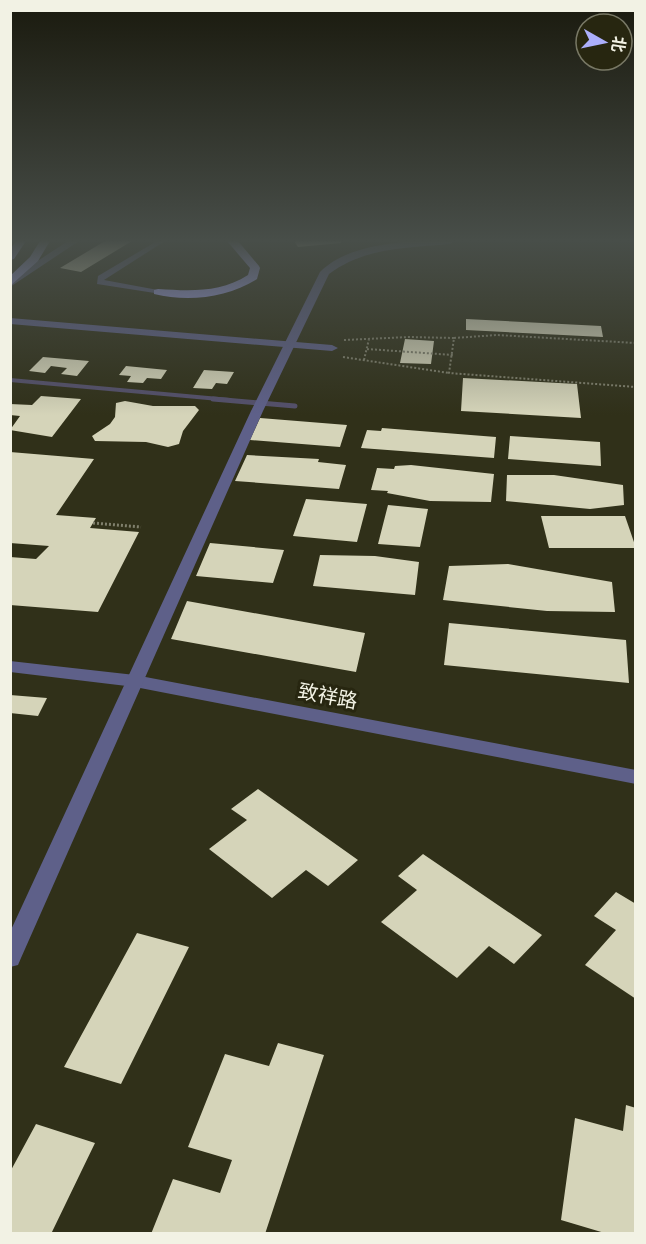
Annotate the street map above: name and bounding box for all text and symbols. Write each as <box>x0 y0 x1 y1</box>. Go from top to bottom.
north arrow <box>574 12 634 72</box>
text: 北 <box>609 35 630 54</box>
street label: 致祥路 <box>296 677 360 713</box>

